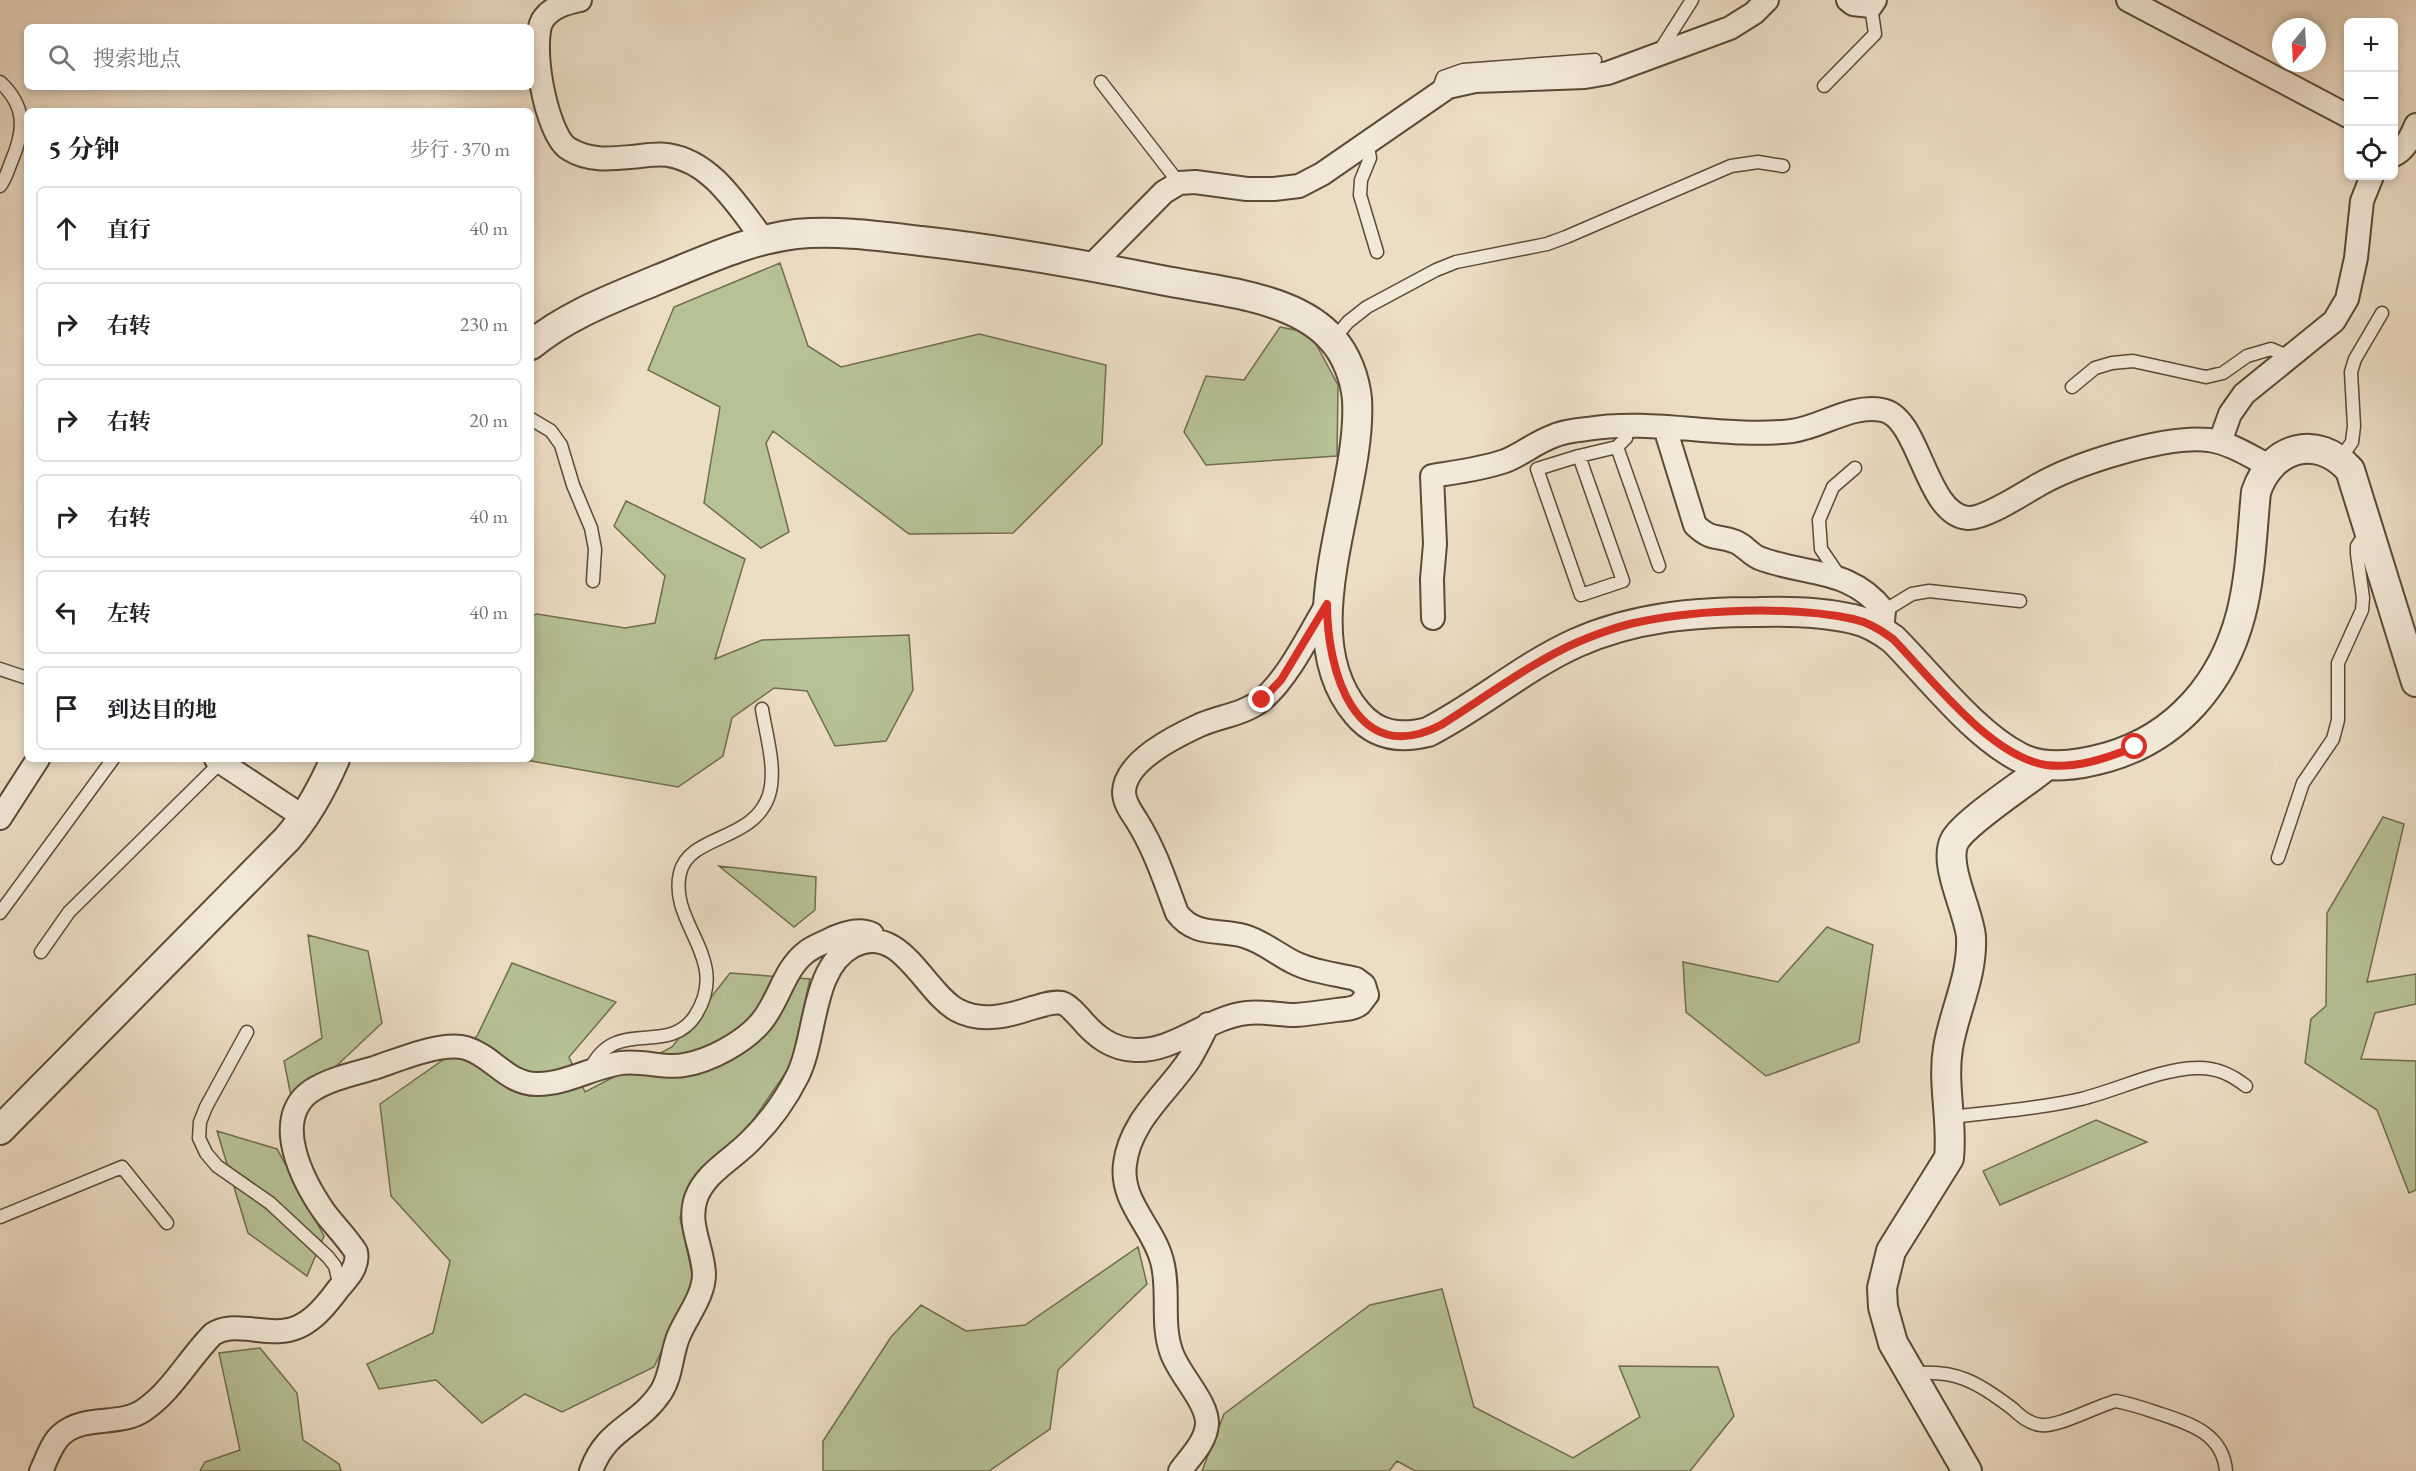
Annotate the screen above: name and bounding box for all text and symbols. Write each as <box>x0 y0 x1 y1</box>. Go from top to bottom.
north arrow <box>2272 18 2326 72</box>
map controls <box>2344 18 2398 180</box>
button: + <box>2344 18 2398 72</box>
search box <box>24 24 534 90</box>
icon: search <box>45 41 78 74</box>
text: 搜索地点 <box>93 44 181 73</box>
button: − <box>2344 72 2398 126</box>
button: locate <box>2344 126 2398 180</box>
text: 5 分钟 <box>48 132 120 166</box>
text: 步行 · 370 m <box>410 136 510 162</box>
icon: ahead <box>50 212 83 245</box>
text: 直行 <box>107 215 151 244</box>
text: 40 m <box>469 215 508 241</box>
icon: right <box>50 308 83 341</box>
text: 右转 <box>107 311 151 340</box>
text: 230 m <box>460 311 508 337</box>
icon: right <box>50 404 83 437</box>
text: 右转 <box>107 407 151 436</box>
text: 20 m <box>469 407 508 433</box>
icon: right <box>50 500 83 533</box>
text: 右转 <box>107 503 151 532</box>
text: 40 m <box>469 503 508 529</box>
icon: left <box>50 596 83 629</box>
text: 左转 <box>107 599 151 628</box>
text: 40 m <box>469 599 508 625</box>
route end <box>1248 686 1274 712</box>
icon: arrive <box>50 692 83 725</box>
text: 到达目的地 <box>107 695 217 724</box>
route start <box>2121 733 2147 759</box>

